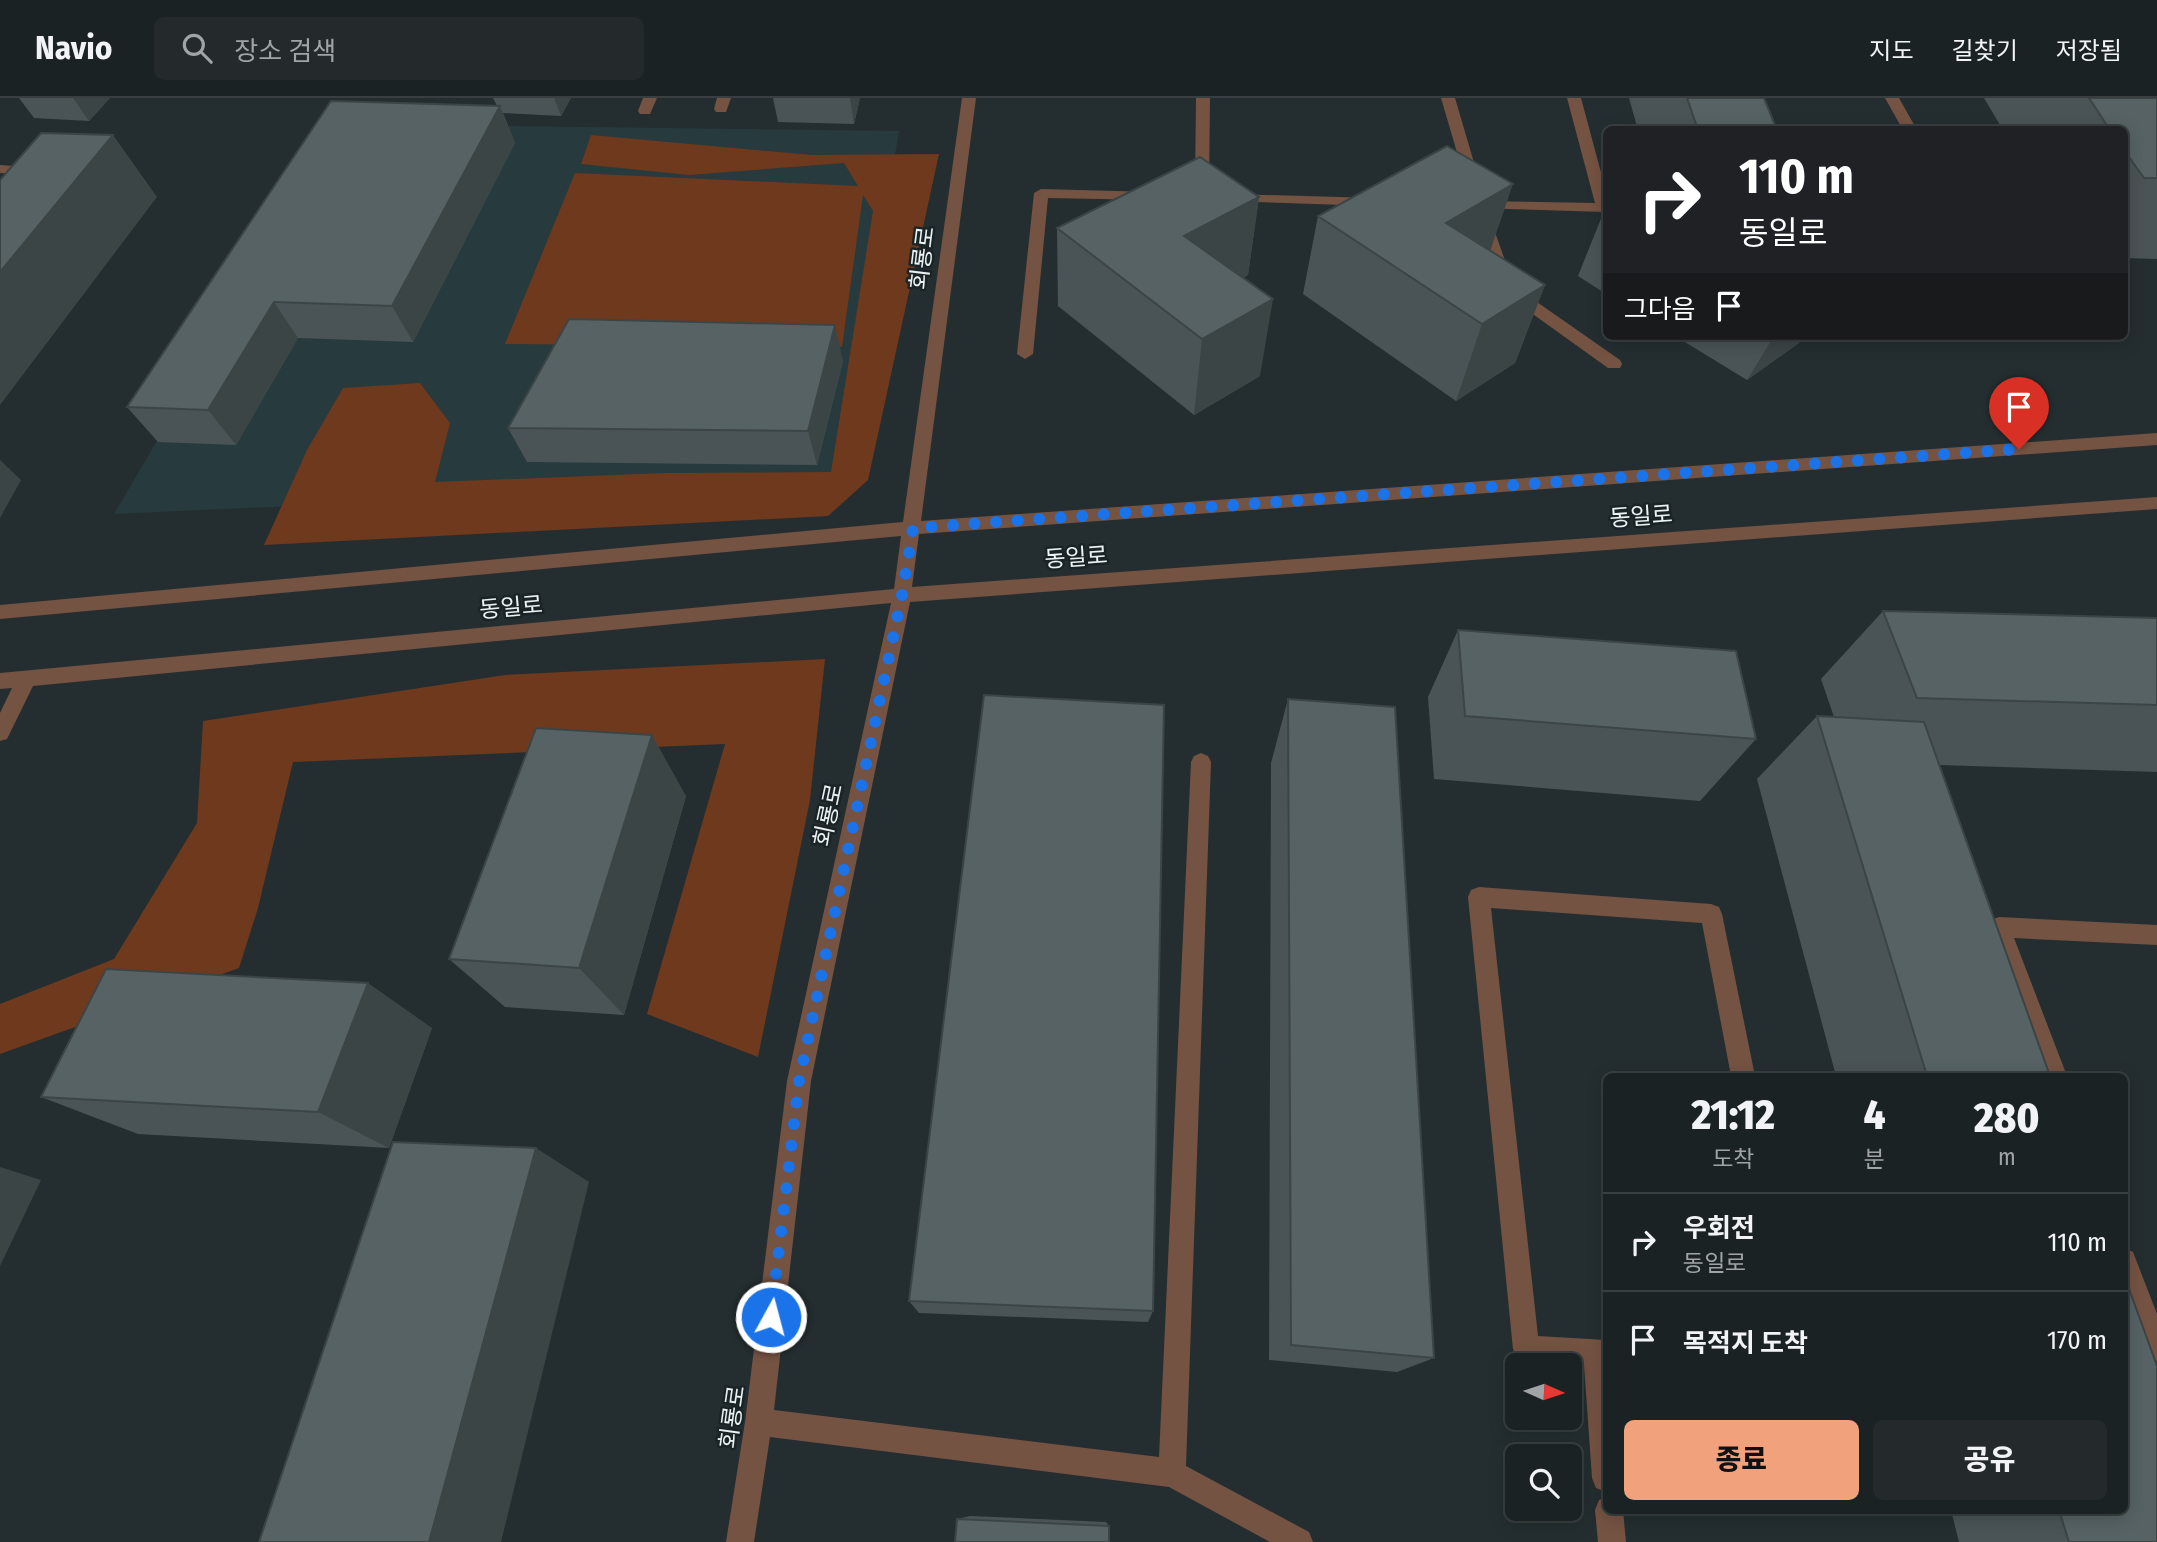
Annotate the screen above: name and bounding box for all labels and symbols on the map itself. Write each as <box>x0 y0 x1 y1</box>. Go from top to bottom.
street label: 회룡로 <box>904 225 940 291</box>
pin <box>1989 377 2049 449</box>
street label: 동일로 <box>1608 500 1674 532</box>
street label: 동일로 <box>1043 541 1109 573</box>
street label: 동일로 <box>478 590 544 624</box>
street label: 회룡로 <box>808 781 848 849</box>
position arrow <box>734 1280 808 1354</box>
north arrow <box>1505 1353 1582 1430</box>
street label: 회룡로 <box>714 1384 750 1450</box>

